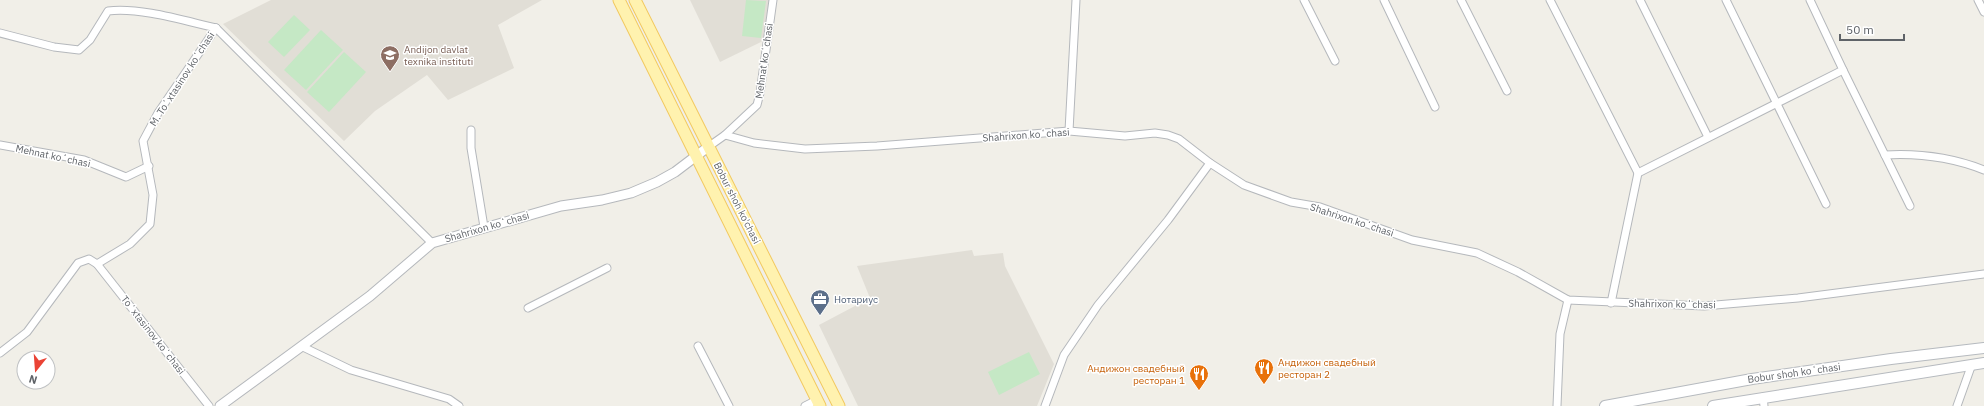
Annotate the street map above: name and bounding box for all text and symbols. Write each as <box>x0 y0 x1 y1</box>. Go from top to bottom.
scale bar <box>1840 16 1904 42</box>
street label: Mehnat koʻchasi <box>752 22 776 100</box>
text: 50 m <box>1846 22 1874 37</box>
street label: M. Toʻxtasinov koʻchasi <box>147 29 217 129</box>
place label: Andijon davlat texnika instituti <box>404 43 473 68</box>
school or university icon: Andijon davlat texnika instituti <box>379 44 401 72</box>
street label: Shahrixon koʻchasi <box>982 125 1070 145</box>
street label: Mehnat koʻchasi <box>14 142 92 170</box>
street label: Bobur shoh ko'chasi <box>711 160 763 246</box>
street label: Shahrixon koʻchasi <box>1308 200 1396 240</box>
street label: Shahrixon koʻchasi <box>443 209 531 245</box>
office icon: Нотариус <box>809 288 831 316</box>
street label: Toʻxtasinov koʻchasi <box>118 293 188 377</box>
place label: Нотариус <box>834 293 878 306</box>
street label: Shahrixon koʻchasi <box>1628 297 1716 311</box>
north arrow <box>16 350 56 390</box>
place label: Андижон свадебный ресторан 2 <box>1278 356 1376 381</box>
restaurant icon: Андижон свадебный ресторан 2 <box>1253 357 1275 385</box>
street label: Bobur shoh koʻchasi <box>1747 360 1841 386</box>
place label: Андижон свадебный ресторан 1 <box>1087 362 1185 387</box>
restaurant icon: Андижон свадебный ресторан 1 <box>1188 363 1210 391</box>
text: N <box>27 372 39 387</box>

